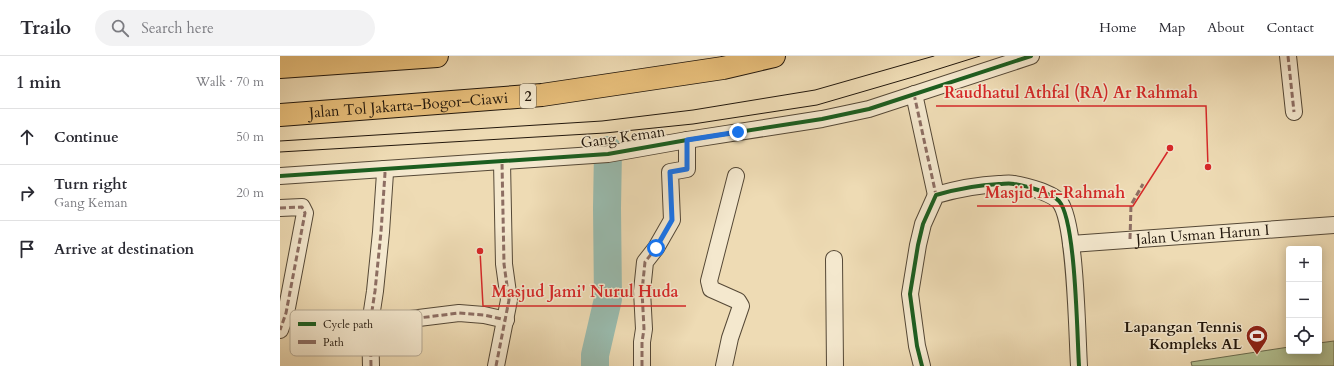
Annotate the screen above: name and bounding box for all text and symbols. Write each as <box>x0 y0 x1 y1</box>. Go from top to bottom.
search box <box>95 10 375 46</box>
text: Trailo <box>20 15 71 41</box>
icon: search <box>109 17 131 39</box>
text: Search here <box>141 18 214 38</box>
text: Home <box>1099 18 1137 37</box>
text: Map <box>1159 18 1185 37</box>
text: About <box>1207 18 1244 37</box>
text: Contact <box>1266 18 1314 37</box>
text: 1 min <box>16 71 61 94</box>
text: Walk · 70 m <box>196 73 264 91</box>
callout: Raudhatul Athfal (RA) Ar Rahmah <box>936 78 1206 106</box>
text: Raudhatul Athfal (RA) Ar Rahmah <box>944 82 1198 104</box>
road number: 2 <box>520 84 536 108</box>
street label: Jalan Tol Jakarta–Bogor–Ciawi <box>306 88 509 123</box>
street label: Gang Keman <box>580 121 667 153</box>
route end <box>729 123 747 141</box>
icon: ahead <box>16 126 38 148</box>
text: Continue <box>54 127 119 147</box>
text: 50 m <box>236 128 264 146</box>
text: Turn right <box>54 174 127 194</box>
callout: Masjid Ar-Rahmah <box>977 178 1133 206</box>
icon: right <box>16 182 38 204</box>
text: Masjid Ar-Rahmah <box>985 182 1125 204</box>
text: 20 m <box>236 184 264 202</box>
text: Gang Keman <box>54 194 128 212</box>
street label: Jalan Usman Harun I <box>1133 220 1270 249</box>
icon: arrive <box>16 238 38 260</box>
text: Arrive at destination <box>54 239 194 259</box>
route start <box>647 239 665 257</box>
map controls <box>1286 246 1322 354</box>
button: + <box>1286 246 1322 282</box>
callout: Masjud Jami' Nurul Huda <box>483 278 686 306</box>
text: Masjud Jami' Nurul Huda <box>491 281 679 303</box>
button: − <box>1286 282 1322 318</box>
legend <box>290 310 422 356</box>
text: Cycle path <box>323 317 373 332</box>
place label: Lapangan Tennis Kompleks AL <box>1124 317 1242 354</box>
button: locate <box>1286 318 1322 354</box>
sports icon: Lapangan Tennis Kompleks AL <box>1244 323 1270 356</box>
text: Path <box>323 335 344 350</box>

